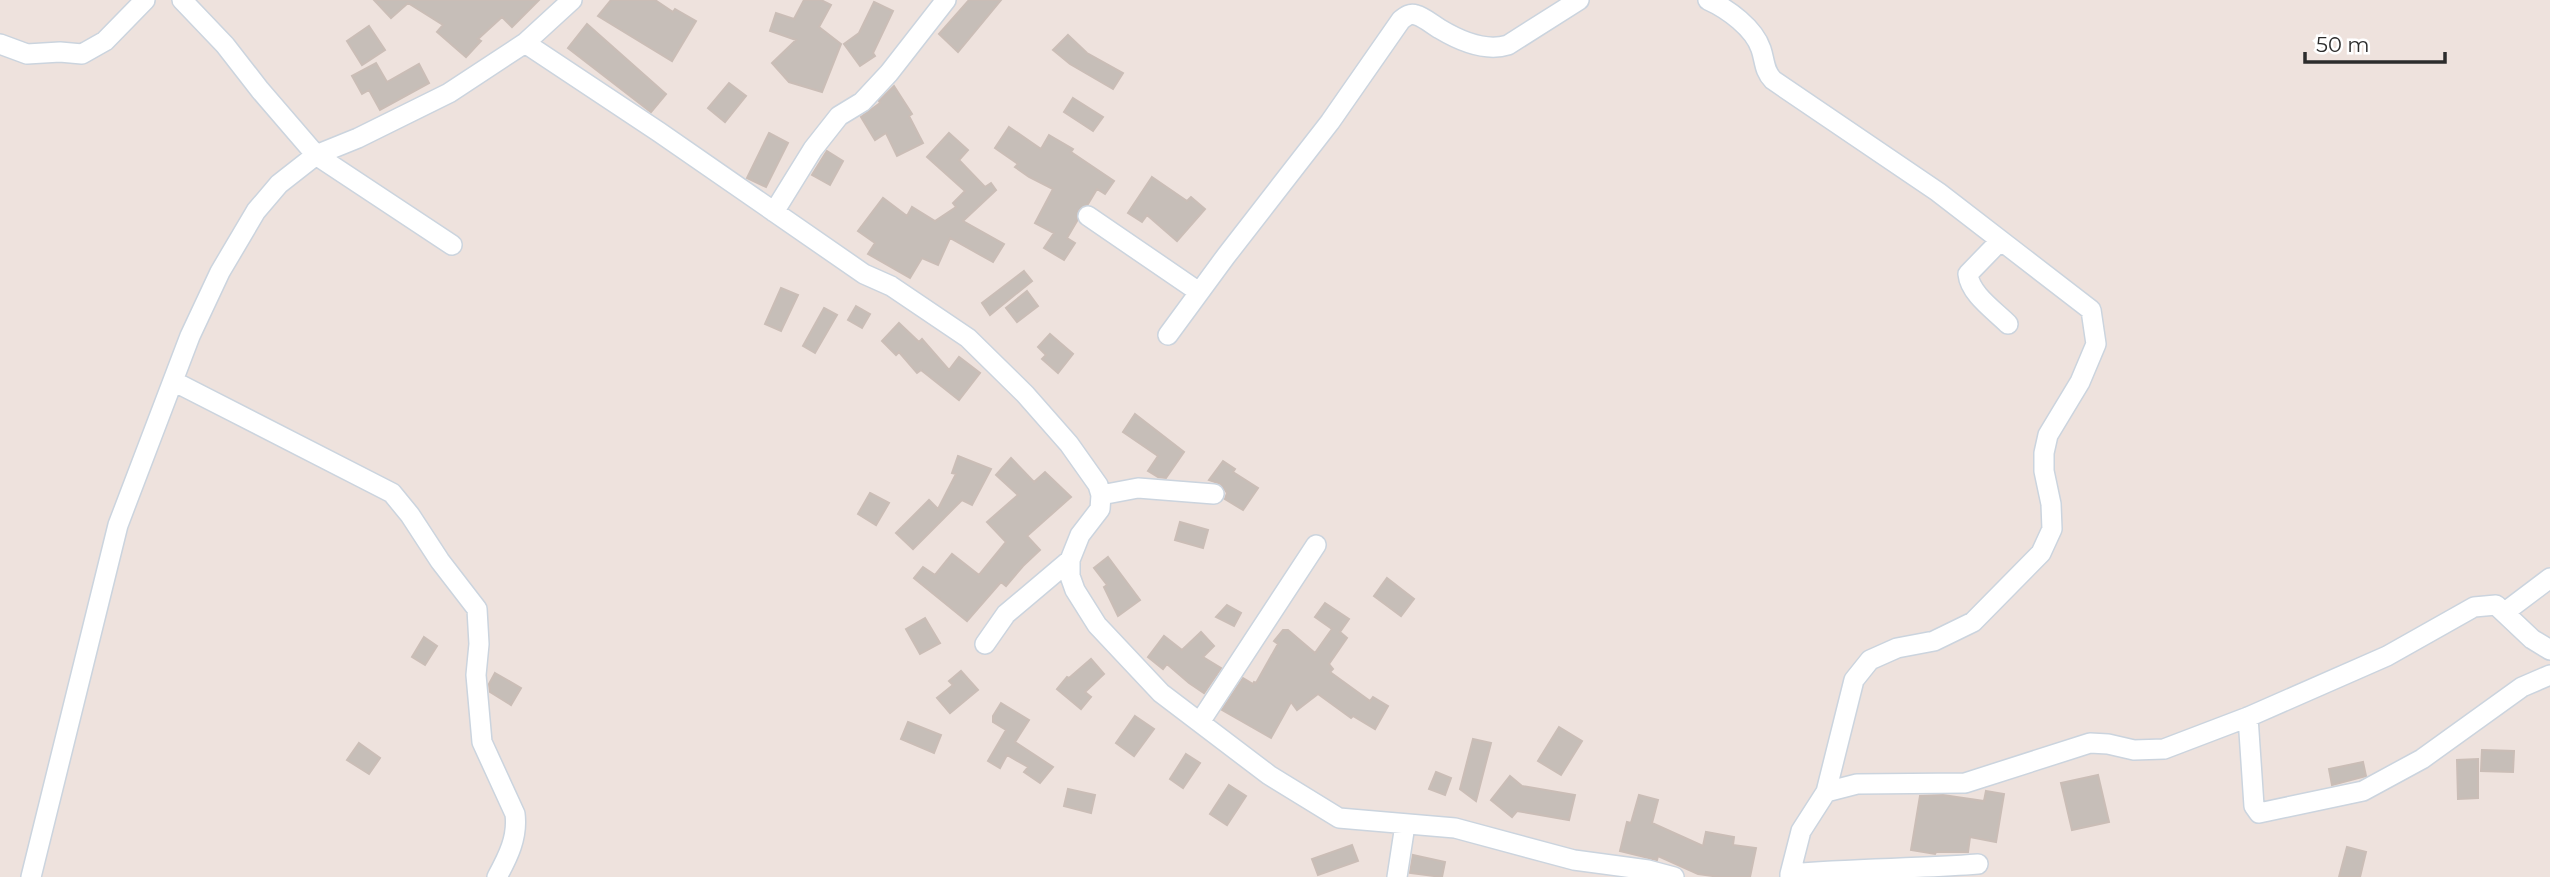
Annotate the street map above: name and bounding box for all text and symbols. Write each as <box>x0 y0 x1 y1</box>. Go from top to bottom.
scale bar <box>2305 21 2445 65</box>
text: 50 m <box>2316 32 2370 57</box>

